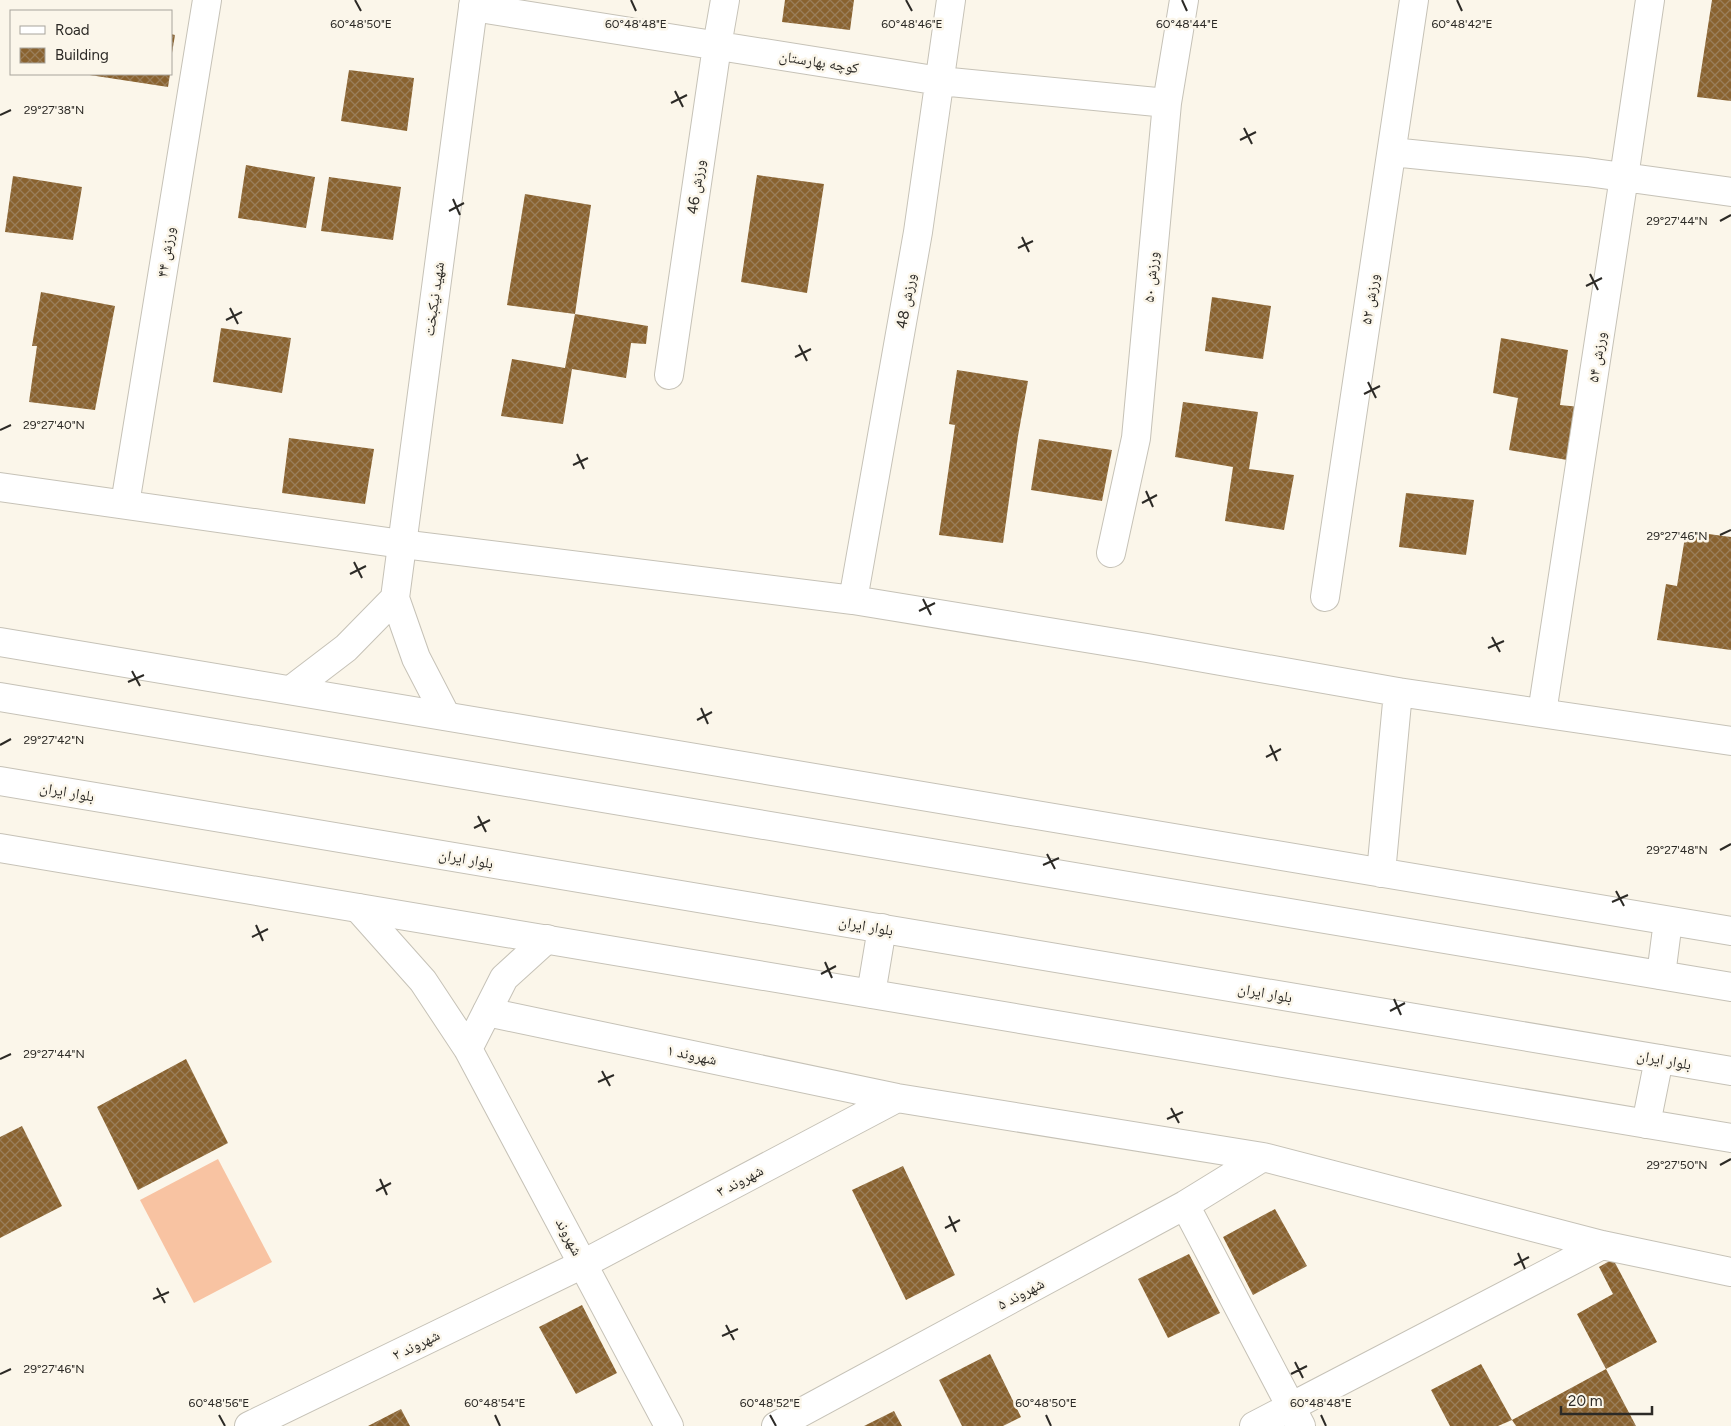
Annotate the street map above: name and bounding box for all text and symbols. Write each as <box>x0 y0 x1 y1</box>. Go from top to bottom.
legend <box>10 10 172 75</box>
text: 60°48'50"E <box>330 17 392 31</box>
text: 60°48'48"E <box>605 17 667 31</box>
text: 60°48'46"E <box>881 17 943 31</box>
text: 60°48'44"E <box>1156 17 1218 31</box>
text: 60°48'42"E <box>1431 17 1493 31</box>
text: Road <box>55 21 90 39</box>
text: Building <box>55 46 109 64</box>
street label: کوچه بهارستان <box>778 47 860 78</box>
text: 29°27'38"N <box>24 103 84 117</box>
street label: ورزش 46 <box>683 158 710 216</box>
text: 29°27'44"N <box>1646 214 1708 228</box>
street label: ورزش ۴۴ <box>153 225 180 279</box>
street label: ورزش ۵٠ <box>1140 251 1163 303</box>
street label: شهید نیکبخت <box>420 261 448 337</box>
street label: ورزش 48 <box>892 272 921 330</box>
street label: ورزش ۵٢ <box>1357 272 1384 326</box>
street label: ورزش ۵۴ <box>1584 330 1611 384</box>
text: 29°27'40"N <box>23 418 85 432</box>
text: 29°27'46"N <box>1647 529 1707 543</box>
text: 29°27'42"N <box>24 733 84 747</box>
street label: بلوار ایران <box>38 778 96 807</box>
text: 29°27'48"N <box>1646 843 1708 857</box>
street label: بلوار ایران <box>437 845 495 874</box>
street label: بلوار ایران <box>837 912 895 941</box>
street label: بلوار ایران <box>1236 979 1294 1008</box>
street label: شهروند ۱ <box>665 1041 719 1069</box>
street label: بلوار ایران <box>1635 1046 1693 1075</box>
text: 29°27'44"N <box>23 1047 85 1061</box>
text: 29°27'50"N <box>1646 1158 1708 1172</box>
street label: شهروند ۳ <box>714 1161 767 1201</box>
street label: شهروند <box>552 1215 586 1259</box>
street label: شهروند ۵ <box>995 1274 1048 1314</box>
street label: شهروند ۲ <box>389 1326 443 1364</box>
text: 29°27'46"N <box>24 1362 84 1376</box>
scale bar <box>1561 1384 1652 1416</box>
text: 20 m <box>1568 1392 1602 1410</box>
text: 60°48'56"E <box>189 1396 249 1410</box>
text: 60°48'54"E <box>464 1396 526 1410</box>
text: 60°48'52"E <box>740 1396 800 1410</box>
text: 60°48'50"E <box>1015 1396 1077 1410</box>
text: 60°48'48"E <box>1290 1396 1352 1410</box>

